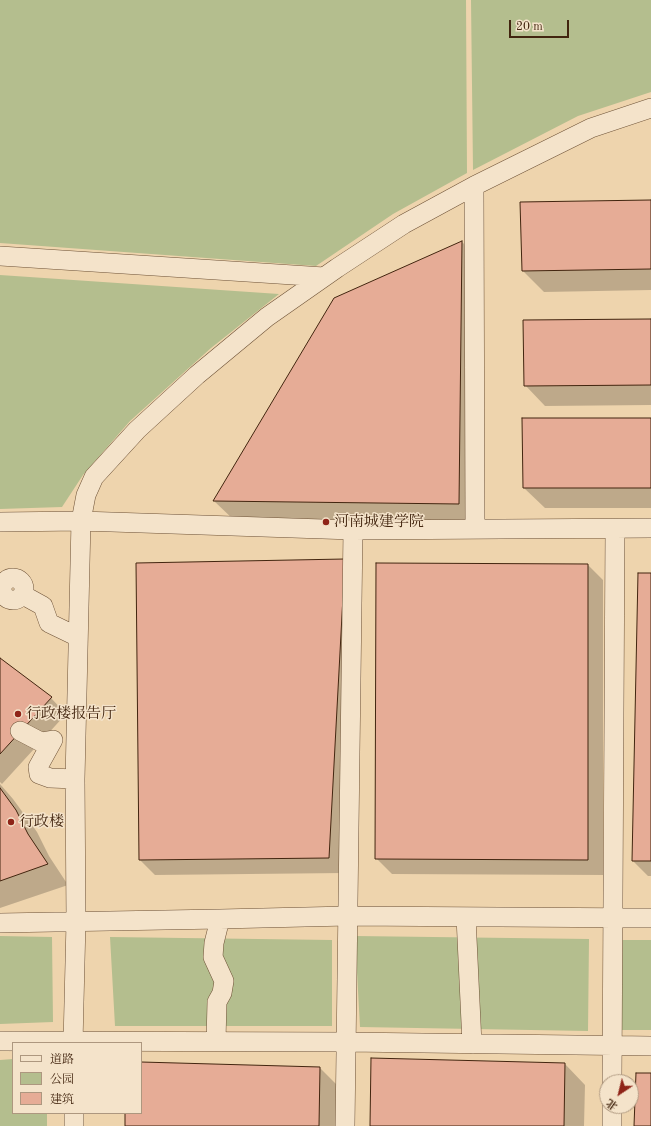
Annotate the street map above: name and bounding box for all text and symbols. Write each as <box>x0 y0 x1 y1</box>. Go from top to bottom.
scale bar <box>511 12 571 38</box>
text: 20 m <box>516 21 543 33</box>
place label: 河南城建学院 <box>334 513 424 531</box>
marker: 河南城建学院 <box>321 517 331 527</box>
place label: 行政楼报告厅 <box>26 705 116 723</box>
marker: 行政楼报告厅 <box>13 709 23 719</box>
place label: 行政楼 <box>19 813 64 831</box>
marker: 行政楼 <box>6 817 16 827</box>
legend <box>12 1042 142 1114</box>
text: 道路 <box>50 1054 74 1066</box>
text: 公园 <box>50 1074 74 1086</box>
north arrow <box>599 1074 639 1114</box>
text: 建筑 <box>50 1094 74 1106</box>
text: 北 <box>605 1096 620 1111</box>

